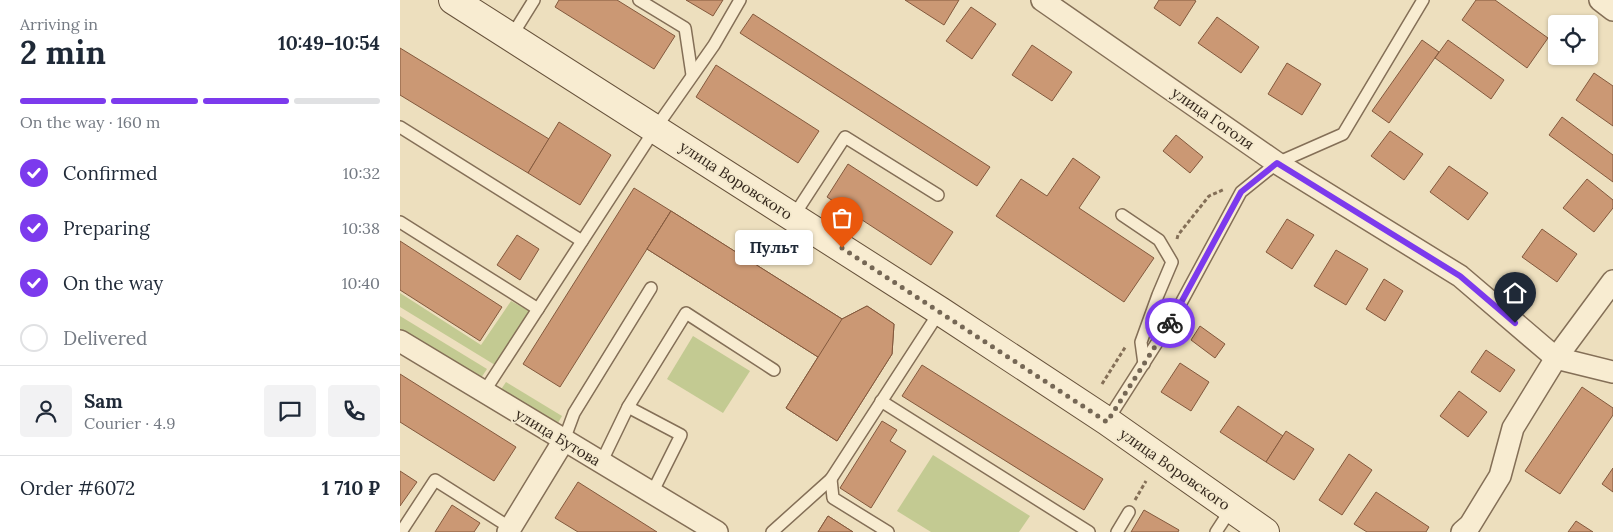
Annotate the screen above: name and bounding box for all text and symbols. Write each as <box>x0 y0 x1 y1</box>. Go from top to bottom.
text: Arriving in <box>20 14 98 34</box>
map controls <box>1548 15 1598 65</box>
button: locate <box>1548 15 1598 65</box>
text: 10:49–10:54 <box>278 31 380 55</box>
text: 2 min <box>20 32 106 73</box>
street label: улица Гоголя <box>1168 83 1258 153</box>
text: On the way · 160 m <box>20 112 160 132</box>
street label: улица Воровского <box>676 136 796 224</box>
icon: check <box>20 159 48 187</box>
text: Confirmed <box>63 161 158 185</box>
text: 10:32 <box>343 163 380 183</box>
pin <box>821 197 863 248</box>
icon: bag <box>828 204 856 232</box>
icon: check <box>20 214 48 242</box>
text: Preparing <box>63 216 150 240</box>
text: 10:38 <box>342 218 380 238</box>
callout: Пульт <box>734 230 812 266</box>
text: Пульт <box>749 237 799 257</box>
icon: check <box>20 269 48 297</box>
text: On the way <box>63 271 163 295</box>
pin <box>1494 272 1536 323</box>
text: 10:40 <box>342 273 380 293</box>
icon: home <box>1501 279 1529 307</box>
courier <box>1145 298 1195 348</box>
icon: bike <box>1156 309 1184 337</box>
text: Delivered <box>63 326 147 350</box>
button: person <box>20 385 72 437</box>
button: chat <box>264 385 316 437</box>
button: phone <box>328 385 380 437</box>
text: Sam <box>84 389 123 413</box>
street label: улица Бутова <box>512 404 604 470</box>
text: Courier · 4.9 <box>84 413 175 433</box>
street label: улица Воровского <box>1116 424 1234 514</box>
text: Order #6072 <box>20 476 135 500</box>
text: 1 710 ₽ <box>322 476 380 500</box>

